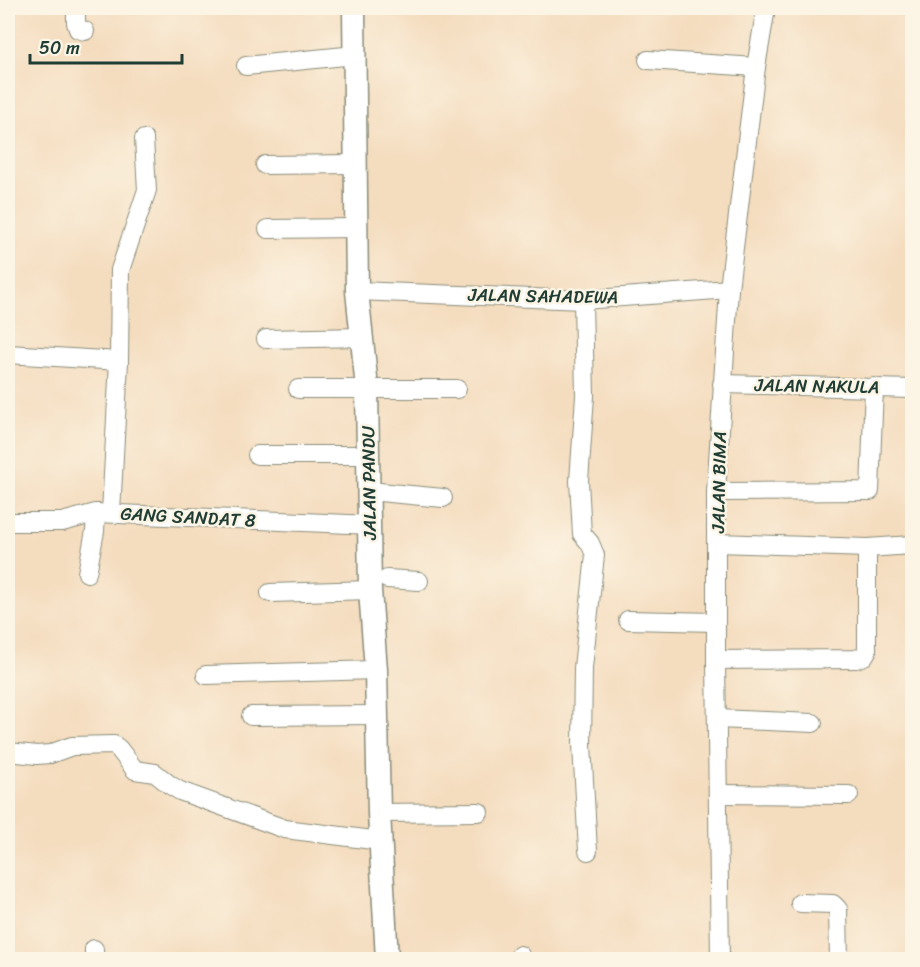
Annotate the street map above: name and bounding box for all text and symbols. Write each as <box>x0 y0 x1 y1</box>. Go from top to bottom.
scale bar <box>30 27 182 65</box>
text: 50 m <box>39 32 80 64</box>
street label: JALAN SAHADEWA <box>467 279 618 313</box>
street label: JALAN NAKULA <box>753 369 880 403</box>
street label: JALAN PANDU <box>352 425 386 541</box>
street label: JALAN BIMA <box>702 431 736 534</box>
street label: GANG SANDAT 8 <box>120 497 257 537</box>

